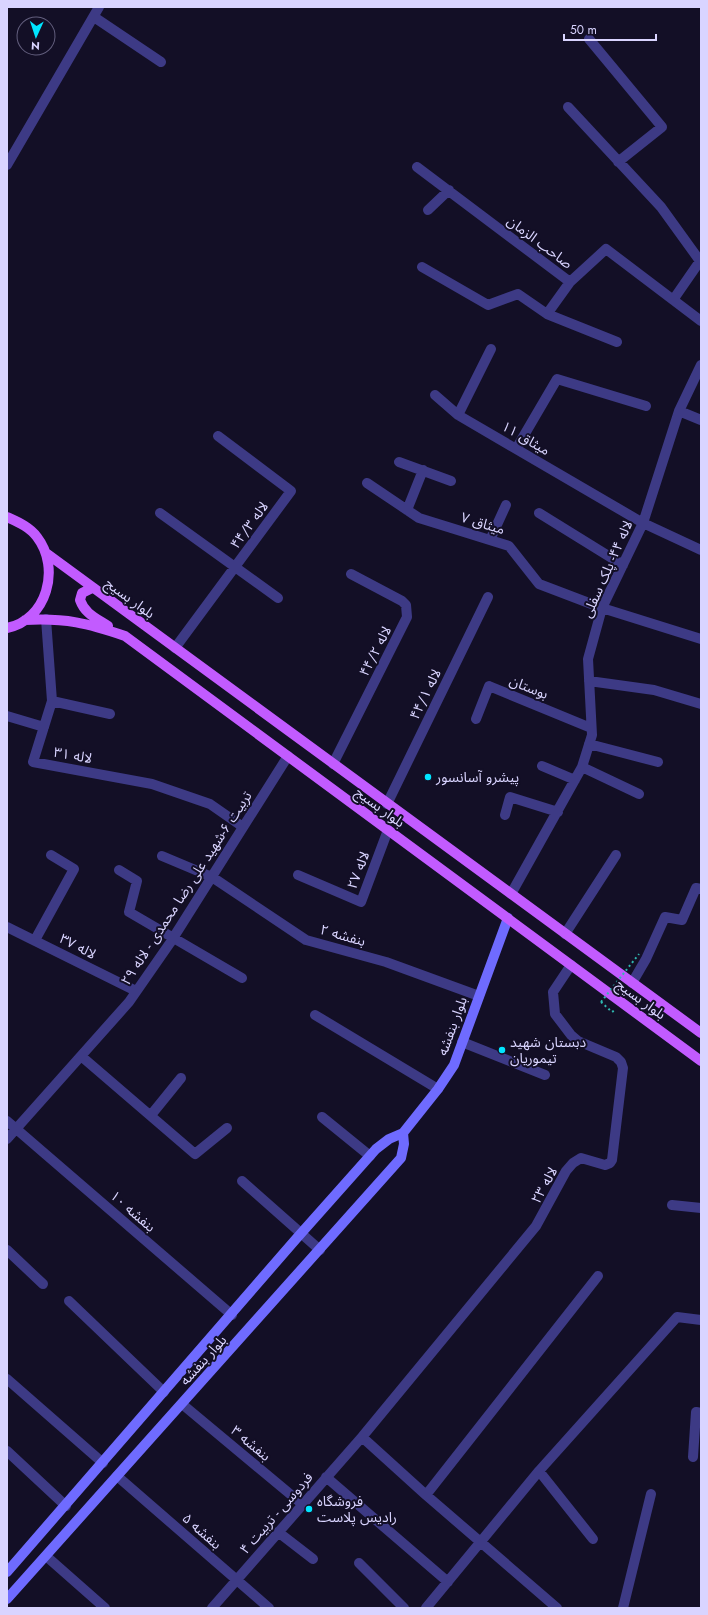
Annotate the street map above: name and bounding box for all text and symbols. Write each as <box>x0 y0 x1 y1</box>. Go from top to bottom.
north arrow <box>16 16 56 56</box>
scale bar <box>564 16 656 42</box>
text: 50 m <box>570 21 597 39</box>
text: N <box>31 38 40 54</box>
street label: صاحب الزمان <box>503 211 577 274</box>
street label: میثاق ۱۱ <box>498 416 554 460</box>
street label: لاله ۴۴/۳ <box>225 497 273 553</box>
street label: میثاق ۷ <box>459 507 507 539</box>
street label: لاله ۴۴- پلک سفلی <box>577 517 638 621</box>
street label: بلوار بسیج <box>100 573 159 624</box>
street label: لاله ۴۴/۲ <box>354 622 396 680</box>
street label: لاله ۴۴/۱ <box>404 665 446 723</box>
street label: بوستان <box>507 670 552 704</box>
street label: لاله ۳۱ <box>52 742 94 768</box>
place label: پیشرو آسانسور <box>435 767 519 787</box>
marker: پیشرو آسانسور <box>423 772 433 782</box>
street label: بلوار بسیج <box>350 782 409 833</box>
street label: تربیت ۶-شهید علی رضا محمدی - لاله ۲۹ <box>116 787 256 989</box>
street label: لاله ۲۷ <box>342 848 374 892</box>
street label: بنفشه ۲ <box>318 919 368 951</box>
street label: لاله ۳۷ <box>56 928 100 964</box>
street label: بلوار بسیج <box>611 974 670 1025</box>
street label: بلوار بنفشه <box>432 993 472 1058</box>
place label: دبستان شهید تیموریان <box>510 1032 586 1068</box>
marker: دبستان شهید تیموریان <box>497 1045 507 1055</box>
street label: لاله ۲۳ <box>526 1163 562 1207</box>
street label: بنفشه ۱۰ <box>106 1186 160 1237</box>
street label: بلوار بنفشه <box>175 1330 231 1390</box>
street label: بنفشه ۳ <box>227 1420 275 1466</box>
street label: فردوسی - تربیت ۴ <box>235 1468 317 1558</box>
place label: فروشگاه رادیس پلاست <box>317 1491 397 1527</box>
marker: فروشگاه رادیس پلاست <box>304 1504 314 1514</box>
street label: بنفشه ۵ <box>178 1508 226 1554</box>

